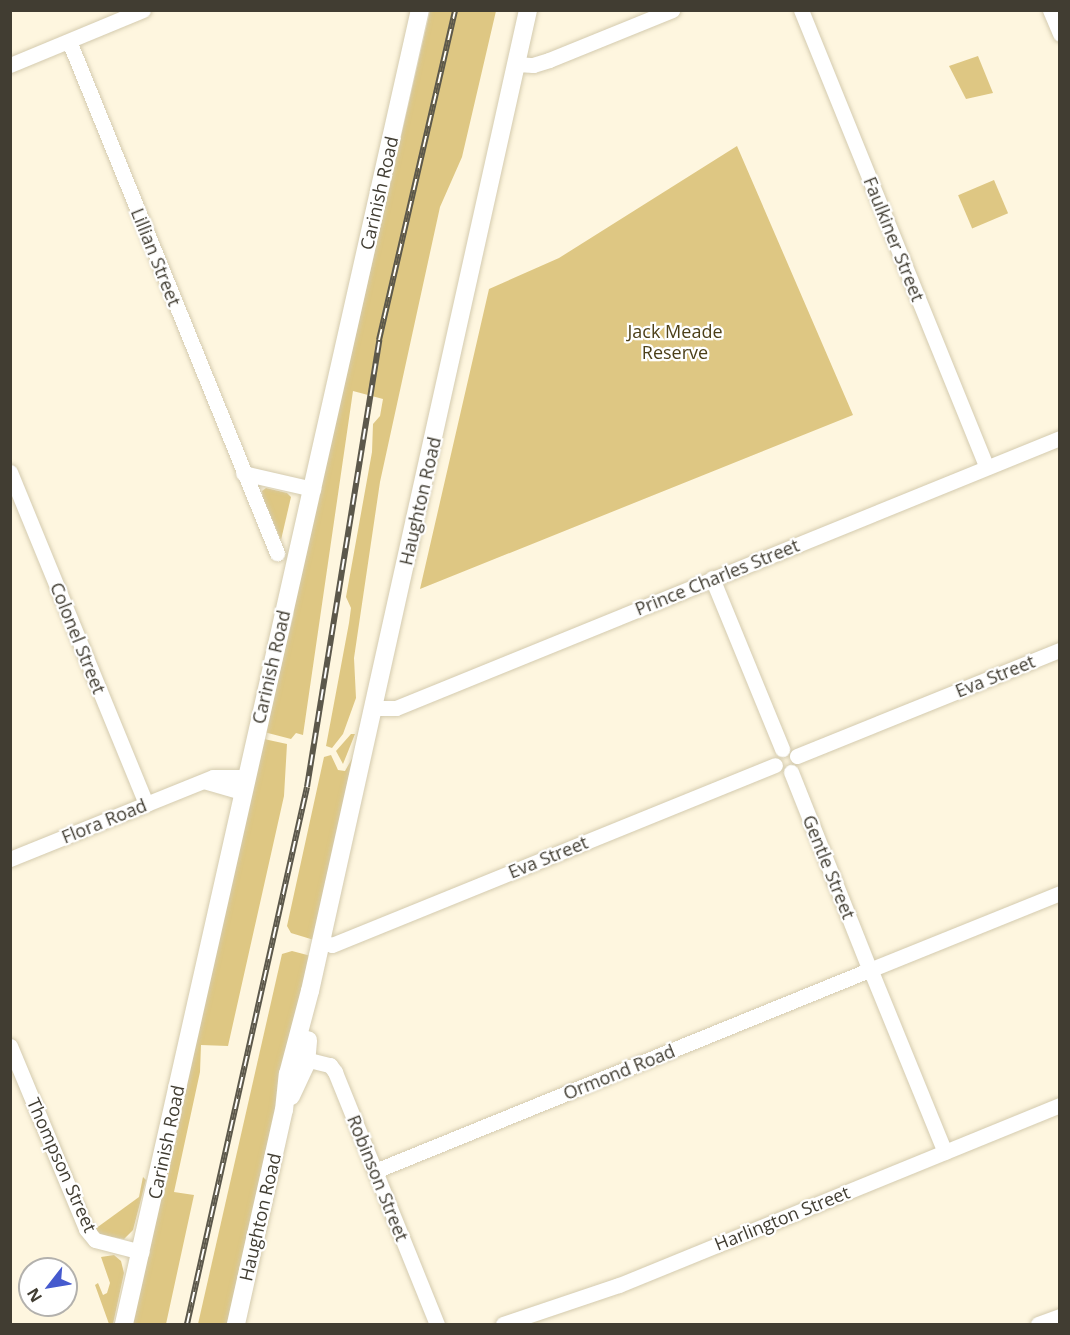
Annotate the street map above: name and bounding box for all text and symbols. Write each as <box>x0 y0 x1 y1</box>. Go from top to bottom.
street label: Carinish Road <box>355 134 403 252</box>
street label: Faulkiner Street <box>859 174 929 304</box>
street label: Lillian Street <box>127 205 185 309</box>
park label: Jack Meade Reserve <box>627 321 723 364</box>
street label: Haughton Road <box>395 435 445 567</box>
street label: Prince Charles Street <box>632 534 802 620</box>
street label: Colonel Street <box>46 579 110 697</box>
street label: Carinish Road <box>247 608 295 726</box>
street label: Eva Street <box>952 650 1038 702</box>
street label: Flora Road <box>58 794 150 848</box>
street label: Gentle Street <box>798 812 860 922</box>
street label: Eva Street <box>505 831 591 883</box>
street label: Ormond Road <box>560 1040 678 1104</box>
street label: Carinish Road <box>143 1083 189 1201</box>
street label: Thompson Street <box>23 1094 101 1236</box>
street label: Robinson Street <box>343 1112 413 1244</box>
street label: Haughton Road <box>235 1151 285 1283</box>
street label: Harlington Street <box>711 1181 853 1255</box>
north arrow <box>18 1257 78 1317</box>
text: N <box>22 1284 47 1306</box>

